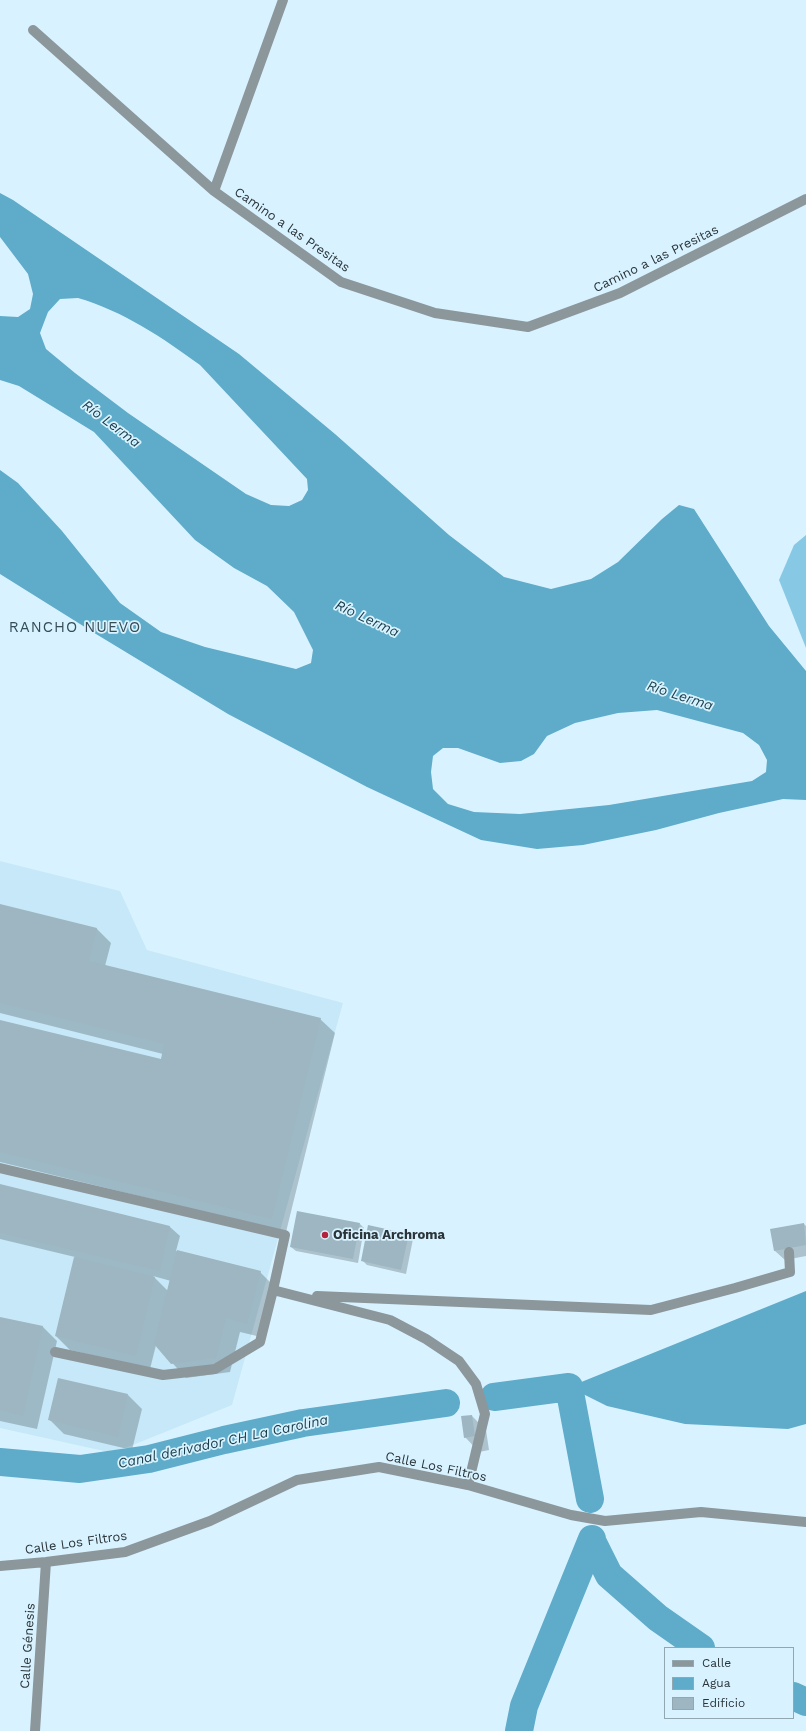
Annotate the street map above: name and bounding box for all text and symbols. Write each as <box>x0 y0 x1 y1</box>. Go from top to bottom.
street label: Camino a las Presitas <box>231 184 353 276</box>
street label: Camino a las Presitas <box>591 222 721 296</box>
water label: Río Lerma <box>79 397 143 451</box>
water label: Río Lerma <box>332 597 402 641</box>
district label: RANCHO NUEVO <box>9 619 141 637</box>
water label: Río Lerma <box>645 677 715 715</box>
place label: Oficina Archroma <box>333 1227 445 1243</box>
marker: Oficina Archroma <box>320 1230 330 1240</box>
water label: Canal derivador CH La Carolina <box>116 1412 330 1472</box>
street label: Calle Los Filtros <box>384 1449 488 1485</box>
street label: Calle Los Filtros <box>24 1528 128 1558</box>
street label: Calle Génesis <box>17 1603 39 1689</box>
legend <box>664 1647 794 1719</box>
text: Calle <box>702 1656 731 1670</box>
text: Agua <box>702 1676 731 1690</box>
text: Edificio <box>702 1696 745 1710</box>

